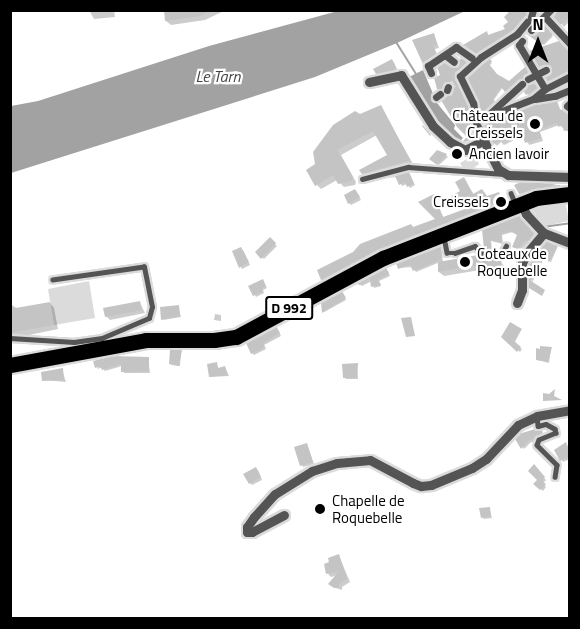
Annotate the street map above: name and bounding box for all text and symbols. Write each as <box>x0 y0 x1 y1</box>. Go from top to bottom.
north arrow <box>508 12 568 72</box>
text: N <box>532 12 544 36</box>
water label: Le Tarn <box>196 66 240 86</box>
place label: Château de Creissels <box>452 106 523 141</box>
marker: Château de Creissels <box>528 117 542 131</box>
place label: Ancien lavoir <box>469 145 549 163</box>
marker: Ancien lavoir <box>450 147 464 161</box>
place label: Creissels <box>433 193 489 211</box>
marker: Creissels <box>494 195 508 209</box>
place label: Coteaux de Roquebelle <box>477 244 547 279</box>
marker: Coteaux de Roquebelle <box>458 255 472 269</box>
road number: D 992 <box>265 297 313 319</box>
place label: Chapelle de Roquebelle <box>332 491 405 526</box>
marker: Chapelle de Roquebelle <box>313 502 327 516</box>

